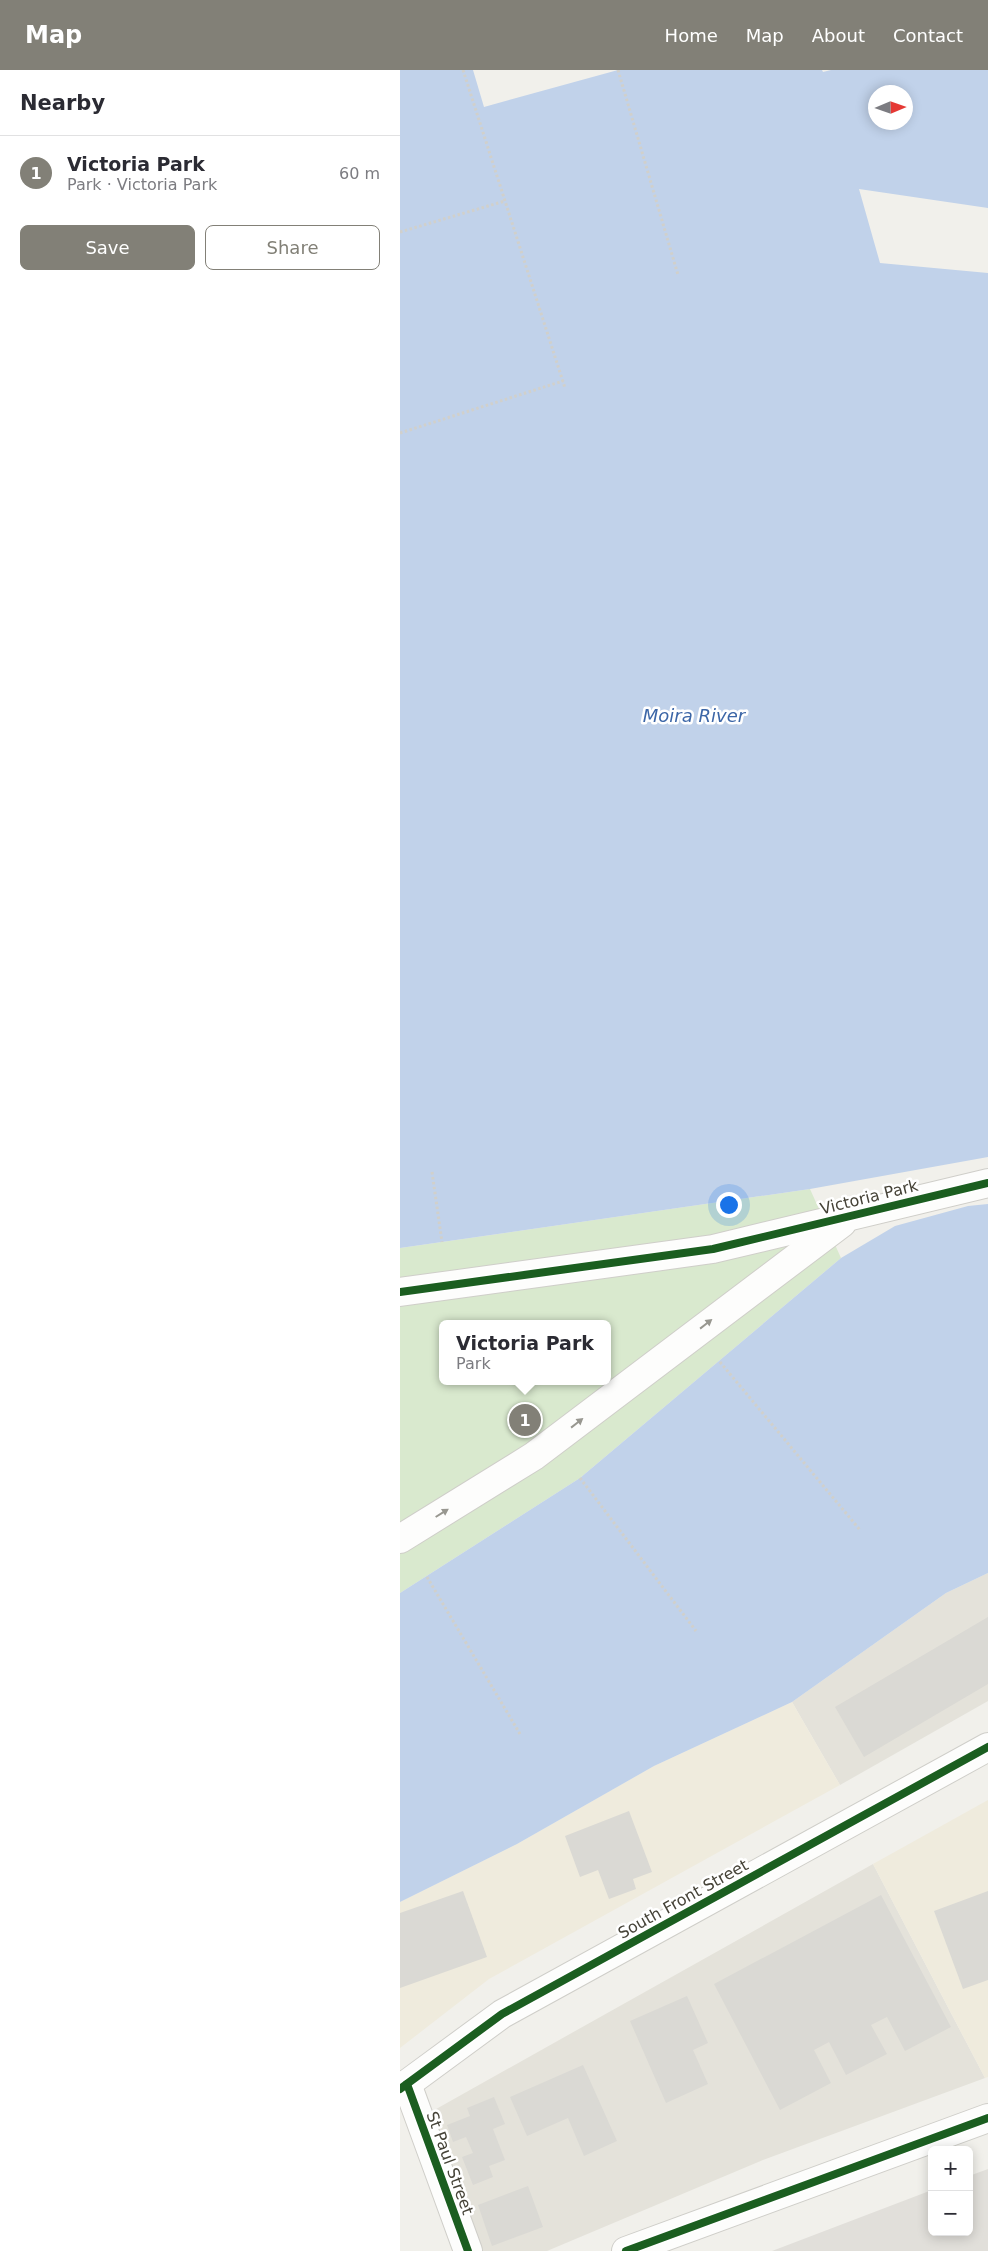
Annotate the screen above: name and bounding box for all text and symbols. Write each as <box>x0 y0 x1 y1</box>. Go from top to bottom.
text: Map <box>25 21 82 49</box>
text: Home <box>665 25 718 46</box>
text: Map <box>746 25 784 46</box>
text: About <box>812 25 865 46</box>
text: Contact <box>893 25 963 46</box>
north arrow <box>868 85 913 130</box>
text: Nearby <box>20 91 105 115</box>
text: Victoria Park <box>67 153 205 175</box>
text: 1 <box>30 164 42 183</box>
text: 60 m <box>339 164 380 183</box>
text: Park · Victoria Park <box>67 175 217 194</box>
button: Save <box>20 225 195 270</box>
button: Share <box>205 225 380 270</box>
water label: Moira River <box>643 705 747 726</box>
street label: Victoria Park <box>818 1175 921 1218</box>
your location <box>716 1192 742 1218</box>
one-way arrow <box>699 1319 712 1330</box>
popup <box>439 1320 611 1385</box>
text: Victoria Park <box>456 1332 594 1354</box>
text: Park <box>456 1354 491 1373</box>
pin: 1 <box>509 1401 541 1439</box>
one-way arrow <box>570 1418 583 1429</box>
one-way arrow <box>435 1509 448 1518</box>
street label: South Front Street <box>615 1855 751 1943</box>
street label: St Paul Street <box>423 2109 477 2217</box>
map controls <box>928 2146 973 2236</box>
button: + <box>928 2146 973 2191</box>
button: − <box>928 2191 973 2236</box>

